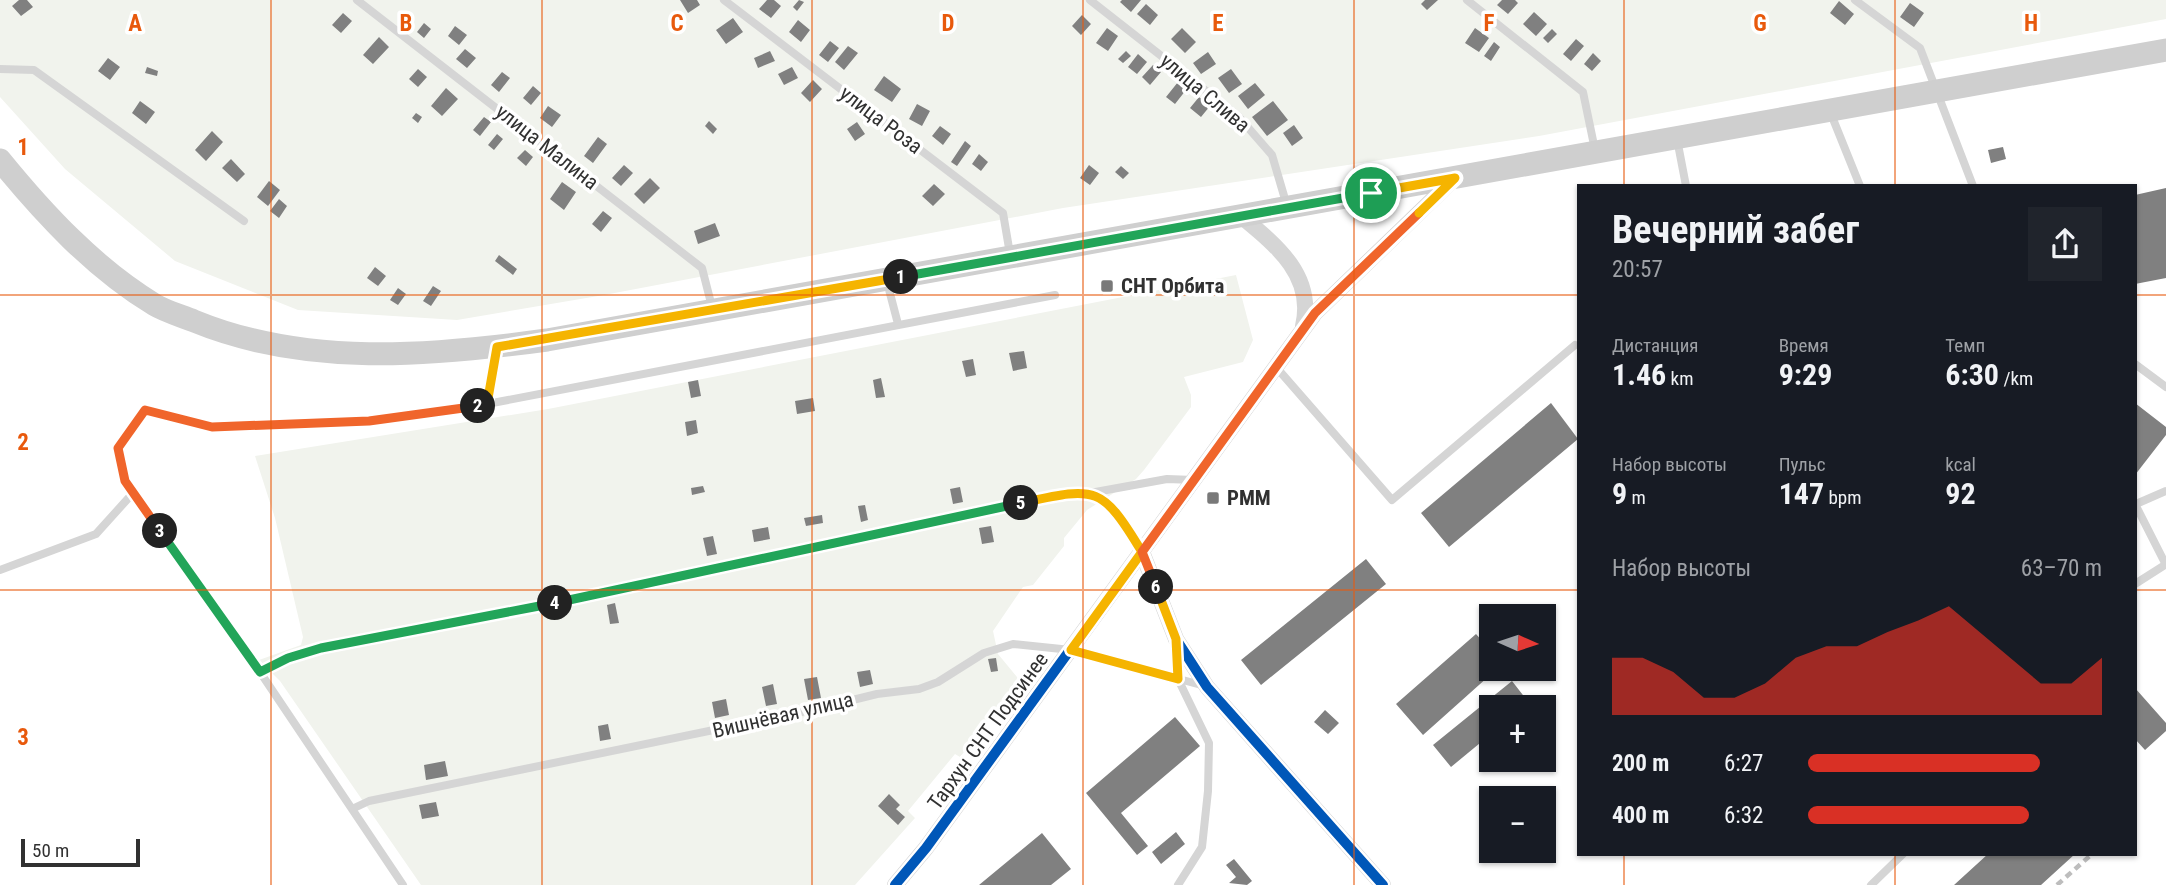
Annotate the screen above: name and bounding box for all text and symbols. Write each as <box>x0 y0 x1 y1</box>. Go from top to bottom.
text: A <box>128 10 142 37</box>
text: B <box>400 10 412 37</box>
text: C <box>670 10 684 37</box>
text: D <box>942 10 955 37</box>
text: E <box>1212 10 1224 37</box>
text: F <box>1484 10 1495 37</box>
text: G <box>1753 10 1767 37</box>
text: H <box>2024 10 2038 37</box>
street label: улица Слива <box>1155 49 1255 137</box>
street label: улица Роза <box>835 81 927 159</box>
street label: улица Малина <box>491 99 603 195</box>
text: 1 <box>17 134 29 161</box>
pin <box>1341 163 1401 223</box>
icon: arrive <box>1352 174 1390 212</box>
button: share <box>2028 207 2102 281</box>
text: Вечерний забег <box>1612 208 1859 252</box>
text: 20:57 <box>1612 256 1663 283</box>
pin: 1 <box>884 260 918 294</box>
text: 1 <box>896 265 905 288</box>
place label: СНТ Орбита <box>1121 274 1224 298</box>
marker: СНТ Орбита <box>1099 278 1115 294</box>
text: Дистанция <box>1612 334 1699 357</box>
text: Время <box>1779 334 1829 357</box>
text: Темп <box>1945 334 1985 357</box>
text: 1.46 <box>1612 357 1666 392</box>
text: 9:29 <box>1779 357 1832 392</box>
text: 6:30 <box>1945 357 1999 392</box>
text: km <box>1666 367 1693 390</box>
text: /km <box>1999 367 2033 390</box>
pin: 2 <box>461 388 496 424</box>
text: 2 <box>473 394 482 417</box>
text: 2 <box>17 429 29 456</box>
text: Набор высоты <box>1612 453 1727 476</box>
text: Пульс <box>1779 453 1826 476</box>
text: kcal <box>1945 453 1976 476</box>
text: 9 <box>1612 476 1627 511</box>
text: 147 <box>1779 476 1824 511</box>
text: 92 <box>1945 476 1976 511</box>
pin: 5 <box>1004 486 1038 520</box>
place label: РММ <box>1227 486 1271 510</box>
text: m <box>1627 486 1646 509</box>
text: bpm <box>1824 486 1862 509</box>
marker: РММ <box>1205 490 1221 506</box>
text: 5 <box>1016 491 1025 514</box>
pin: 3 <box>142 514 178 548</box>
text: 3 <box>155 519 164 542</box>
text: Набор высоты <box>1612 555 1751 582</box>
text: 63–70 m <box>2021 555 2102 582</box>
pin: 6 <box>1138 570 1174 604</box>
text: 6 <box>1151 575 1160 598</box>
pin: 4 <box>538 586 572 620</box>
text: 4 <box>550 591 559 614</box>
north arrow <box>1479 604 1556 681</box>
map controls <box>1479 604 1556 863</box>
street label: Тархун СНТ Подсинее <box>923 648 1053 814</box>
street label: Вишнёвая улица <box>710 687 856 743</box>
button: + <box>1479 695 1556 772</box>
text: 3 <box>17 724 29 751</box>
text: 200 m <box>1612 750 1669 777</box>
text: 6:27 <box>1724 750 1763 777</box>
button: − <box>1479 786 1556 863</box>
text: 400 m <box>1612 802 1669 829</box>
text: 6:32 <box>1724 802 1763 829</box>
scale bar <box>21 836 140 868</box>
text: 50 m <box>32 839 69 862</box>

